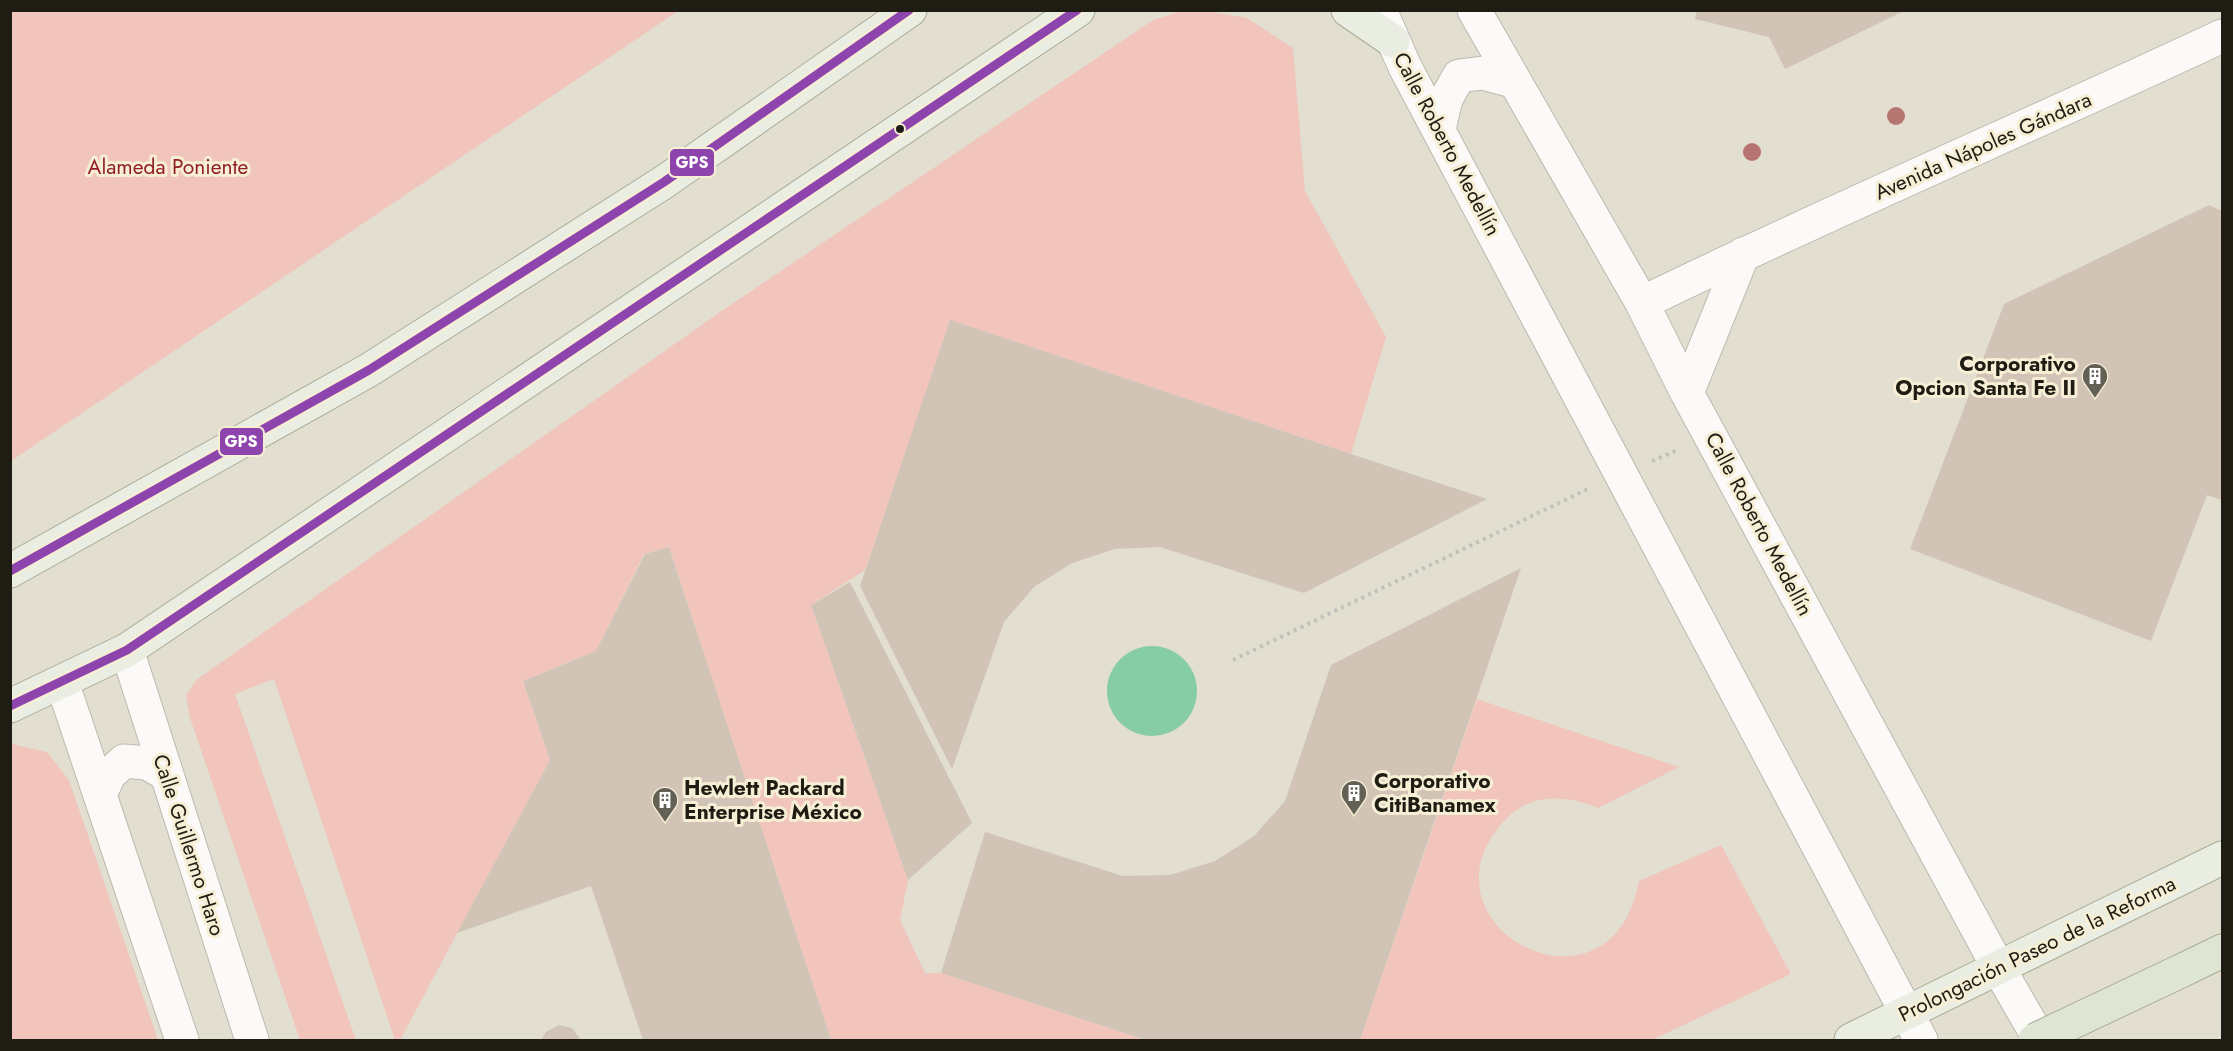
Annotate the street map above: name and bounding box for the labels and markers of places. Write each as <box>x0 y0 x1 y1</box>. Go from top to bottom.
unlabelled marker <box>894 123 906 135</box>
place label: Corporativo Opcion Santa Fe II <box>1895 349 2076 403</box>
building icon: Corporativo Opcion Santa Fe II <box>2080 361 2110 399</box>
place label: Corporativo CitiBanamex <box>1374 766 1497 820</box>
place label: Hewlett Packard Enterprise México <box>684 773 862 827</box>
building icon: Corporativo CitiBanamex <box>1339 778 1369 816</box>
building icon: Hewlett Packard Enterprise México <box>650 785 680 823</box>

